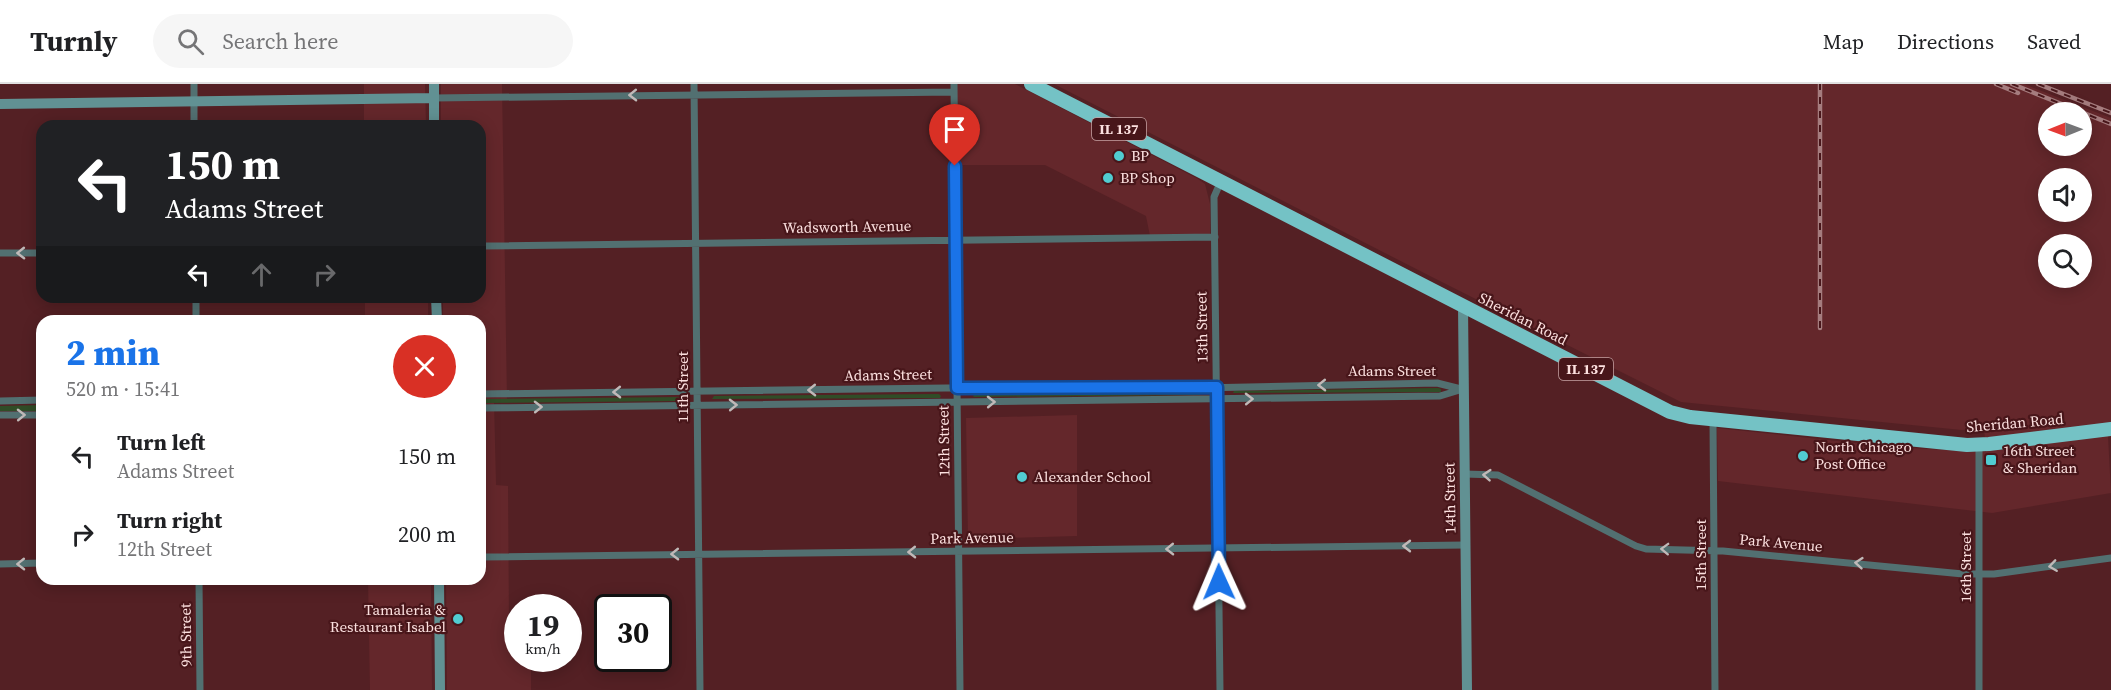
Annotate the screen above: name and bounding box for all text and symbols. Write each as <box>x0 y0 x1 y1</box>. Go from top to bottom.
search box <box>153 14 573 68</box>
text: Turnly <box>30 22 117 60</box>
icon: search <box>174 25 207 58</box>
text: Search here <box>222 26 338 56</box>
text: Map <box>1823 27 1864 56</box>
text: Directions <box>1897 27 1994 56</box>
text: Saved <box>2027 27 2081 56</box>
one-way arrow <box>629 89 638 101</box>
north arrow <box>2038 102 2092 156</box>
map controls <box>2038 102 2092 288</box>
pin <box>929 104 980 166</box>
icon: arrive <box>938 113 971 146</box>
road number: IL 137 <box>1092 118 1146 140</box>
text: 150 m <box>165 135 280 193</box>
icon: left <box>66 144 144 222</box>
place label: BP <box>1131 145 1149 166</box>
marker: BP <box>1112 149 1126 163</box>
place label: BP Shop <box>1120 167 1175 188</box>
button: sound <box>2038 168 2092 222</box>
marker: BP Shop <box>1101 171 1115 185</box>
text: Adams Street <box>165 190 323 227</box>
street label: Wadsworth Avenue <box>782 215 912 238</box>
button: search <box>2038 234 2092 288</box>
one-way arrow <box>16 247 25 259</box>
icon: left <box>182 258 215 291</box>
icon: ahead <box>245 258 278 291</box>
icon: right <box>308 258 341 291</box>
street label: Sheridan Road <box>1475 287 1572 350</box>
street label: 13th Street <box>1190 291 1213 363</box>
text: 2 min <box>66 328 160 377</box>
button: close <box>393 335 456 398</box>
street label: 11th Street <box>672 351 693 423</box>
road number: IL 137 <box>1559 358 1613 380</box>
street label: Adams Street <box>1348 360 1436 381</box>
street label: Adams Street <box>844 363 932 386</box>
text: 520 m · 15:41 <box>66 375 180 403</box>
one-way arrow <box>1317 379 1326 392</box>
one-way arrow <box>807 384 816 396</box>
one-way arrow <box>612 386 621 399</box>
one-way arrow <box>1245 392 1254 405</box>
one-way arrow <box>987 395 996 408</box>
one-way arrow <box>729 399 738 411</box>
one-way arrow <box>534 401 543 414</box>
street label: 12th Street <box>932 405 955 477</box>
street label: Sheridan Road <box>1965 408 2065 437</box>
one-way arrow <box>17 409 26 421</box>
text: Turn left <box>117 427 205 457</box>
place label: North Chicago Post Office <box>1815 436 1912 474</box>
icon: left <box>66 440 99 473</box>
place label: 16th Street & Sheridan <box>2003 440 2077 478</box>
text: 150 m <box>398 441 456 471</box>
marker: North Chicago Post Office <box>1796 449 1810 463</box>
marker: 16th Street & Sheridan <box>1984 453 1998 467</box>
text: Adams Street <box>117 457 234 485</box>
street label: 14th Street <box>1438 462 1461 534</box>
place label: Alexander School <box>1034 466 1152 487</box>
one-way arrow <box>1483 468 1492 481</box>
marker: Alexander School <box>1015 470 1029 484</box>
text: Turn right <box>117 505 222 535</box>
icon: right <box>66 518 99 551</box>
text: 200 m <box>398 519 456 549</box>
street label: 15th Street <box>1690 519 1711 591</box>
street label: Park Avenue <box>930 526 1014 549</box>
street label: Park Avenue <box>1739 528 1824 557</box>
street label: 16th Street <box>1955 531 1976 603</box>
text: 12th Street <box>117 535 212 563</box>
one-way arrow <box>1402 540 1411 552</box>
one-way arrow <box>1165 543 1174 555</box>
one-way arrow <box>1660 543 1669 555</box>
one-way arrow <box>907 546 916 558</box>
one-way arrow <box>670 548 679 561</box>
position arrow <box>1187 550 1251 614</box>
one-way arrow <box>1855 557 1864 570</box>
one-way arrow <box>16 558 25 570</box>
one-way arrow <box>2048 559 2058 571</box>
speed limit sign: 30 <box>594 594 672 672</box>
place label: Tamaleria & Restaurant Isabel <box>330 599 447 637</box>
street label: 9th Street <box>174 603 197 667</box>
text: 19 <box>527 605 559 646</box>
marker: Tamaleria & Restaurant Isabel <box>451 612 465 626</box>
text: km/h <box>525 638 561 659</box>

